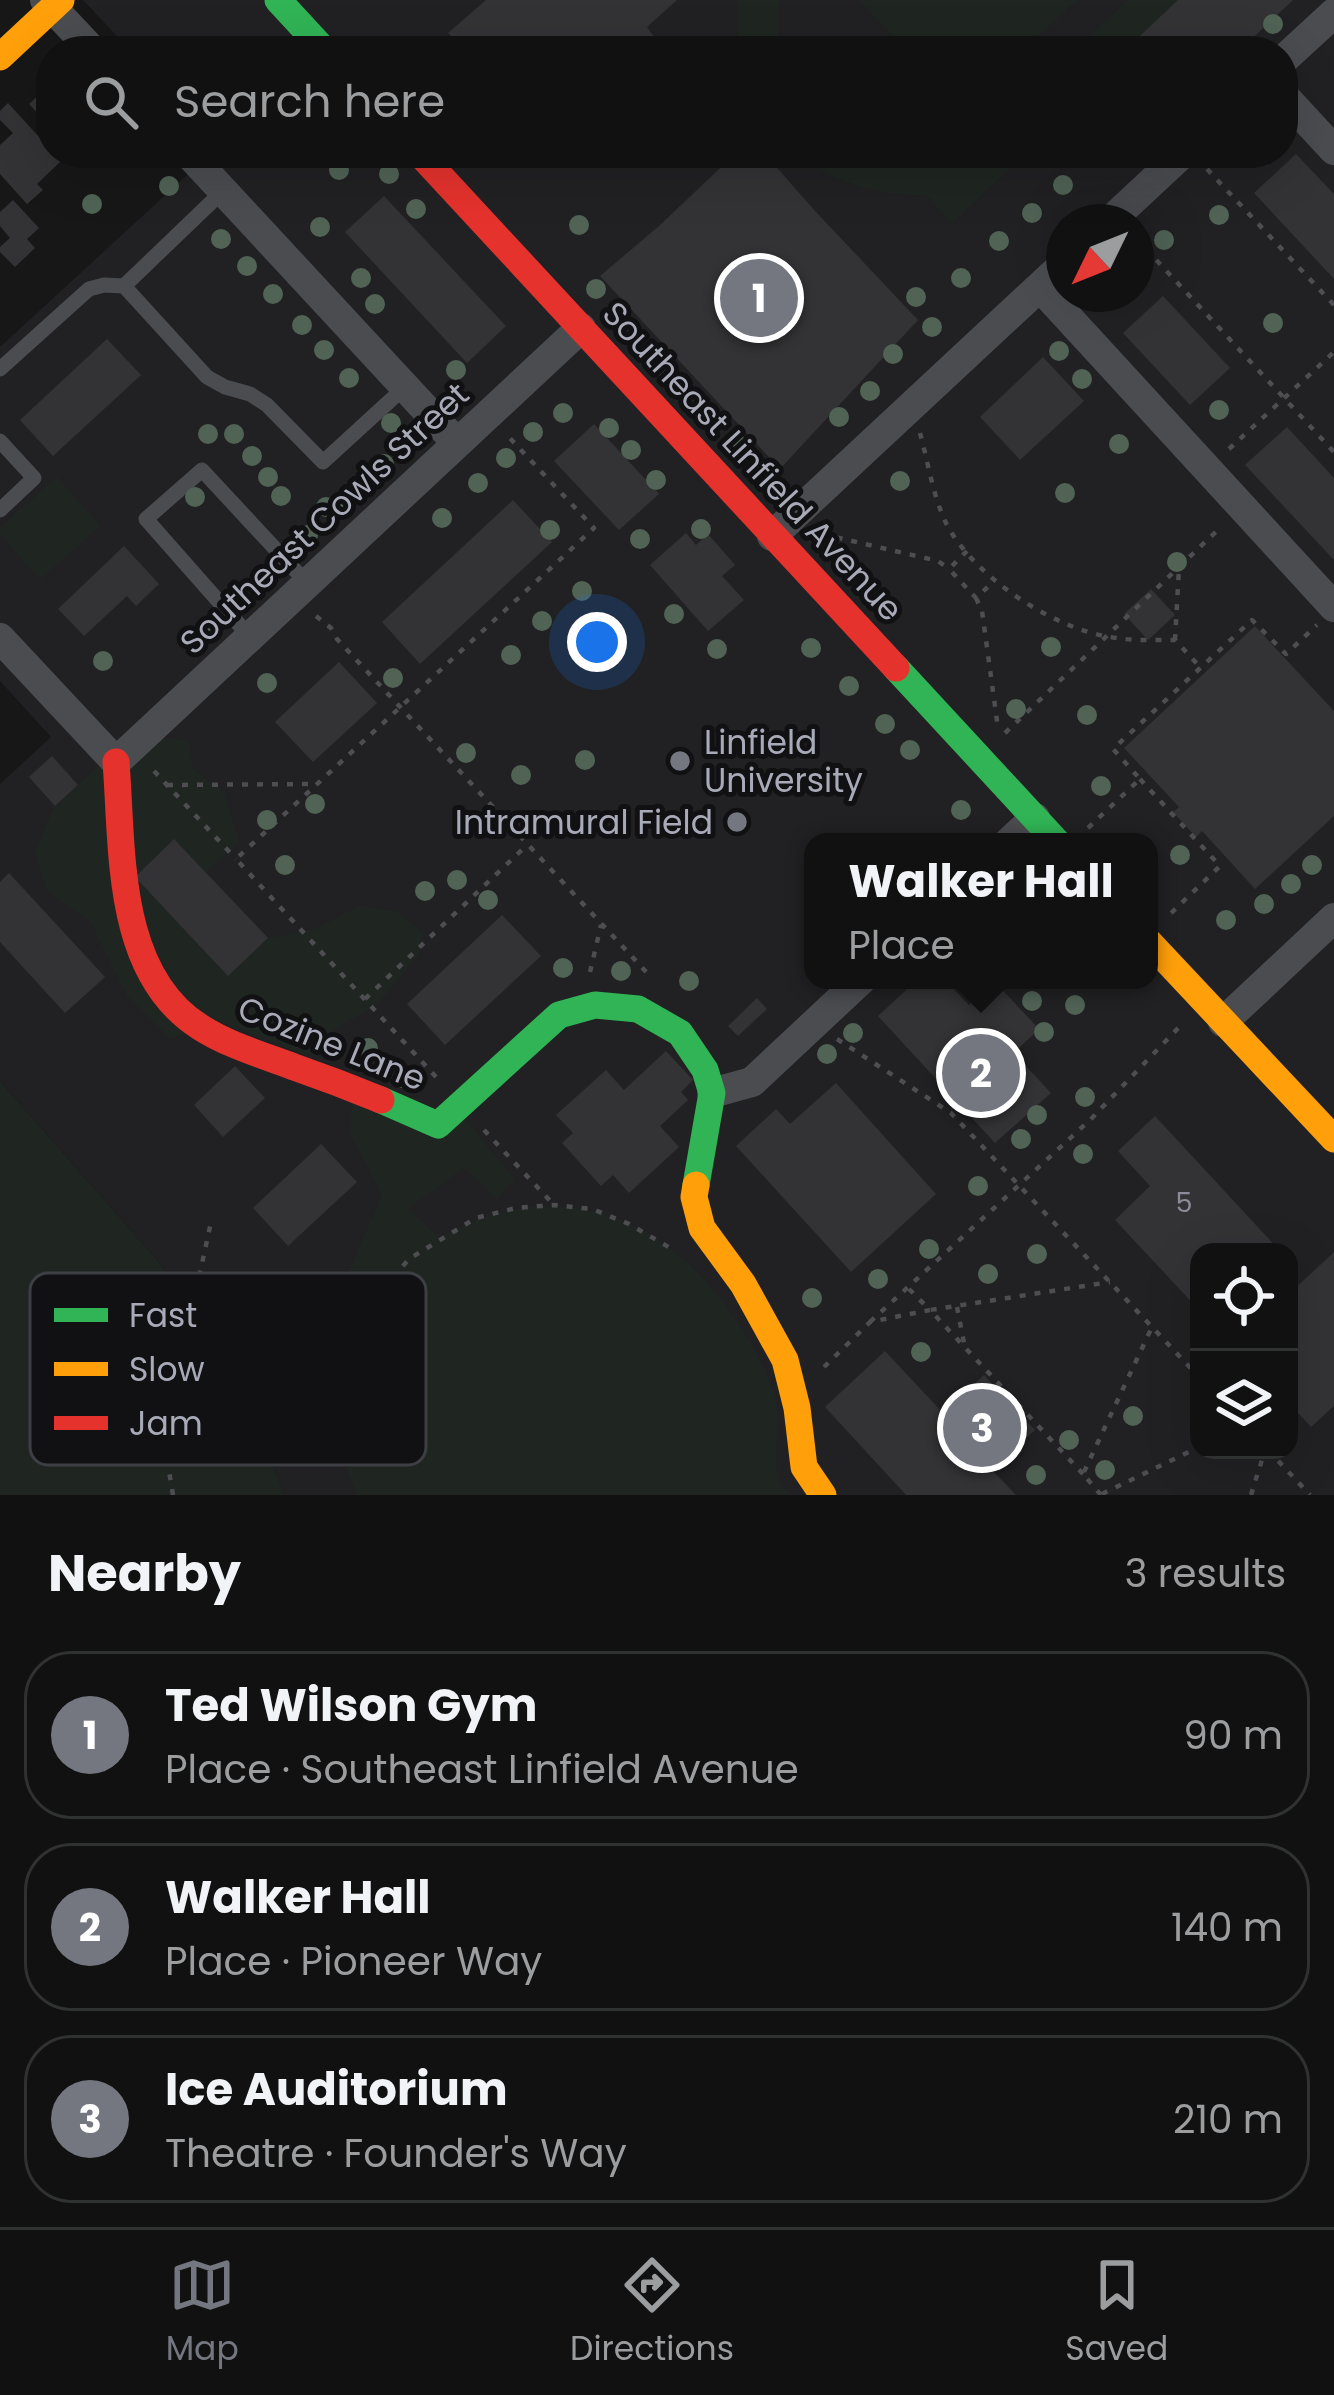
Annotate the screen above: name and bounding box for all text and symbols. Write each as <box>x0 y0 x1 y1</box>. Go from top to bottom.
search box <box>36 36 1298 168</box>
icon: search <box>78 69 144 135</box>
text: Search here <box>174 70 445 133</box>
north arrow <box>1046 204 1154 312</box>
pin: 1 <box>720 253 798 343</box>
street label: Southeast Linfield Avenue <box>592 291 914 632</box>
street label: Southeast Cowls Street <box>169 372 479 665</box>
your location <box>567 612 627 672</box>
place label: Linfield University <box>704 719 863 804</box>
marker: Linfield University <box>667 748 693 774</box>
place label: Intramural Field <box>455 799 713 846</box>
marker: Intramural Field <box>724 809 750 835</box>
popup <box>804 833 1158 989</box>
text: Walker Hall <box>848 850 1114 913</box>
text: Place <box>848 918 955 973</box>
street label: Cozine Lane <box>231 985 433 1102</box>
pin: 2 <box>942 1028 1020 1118</box>
house number: 5 <box>1176 1184 1192 1221</box>
map controls <box>1190 1243 1298 1459</box>
button: locate <box>1190 1243 1298 1351</box>
legend <box>30 1273 426 1465</box>
text: Fast <box>129 1292 197 1339</box>
text: Slow <box>129 1346 205 1393</box>
button: layers <box>1190 1351 1298 1459</box>
pin: 3 <box>943 1383 1021 1473</box>
text: Jam <box>129 1400 203 1447</box>
text: Nearby <box>48 1537 241 1609</box>
text: 3 results <box>1124 1546 1286 1601</box>
text: Ted Wilson Gym <box>165 1674 537 1737</box>
text: 1 <box>83 1708 97 1763</box>
text: 90 m <box>1183 1708 1283 1763</box>
text: Place · Southeast Linfield Avenue <box>165 1742 799 1797</box>
text: Walker Hall <box>165 1866 431 1929</box>
text: 2 <box>79 1900 101 1955</box>
text: 140 m <box>1171 1900 1283 1955</box>
text: Place · Pioneer Way <box>165 1934 542 1989</box>
text: Ice Auditorium <box>165 2058 508 2121</box>
text: 3 <box>78 2092 102 2147</box>
text: 210 m <box>1173 2092 1283 2147</box>
text: Theatre · Founder's Way <box>165 2126 627 2181</box>
tab: Map <box>166 2252 239 2374</box>
tab: Directions <box>570 2252 734 2374</box>
tab: Saved <box>1065 2252 1168 2374</box>

